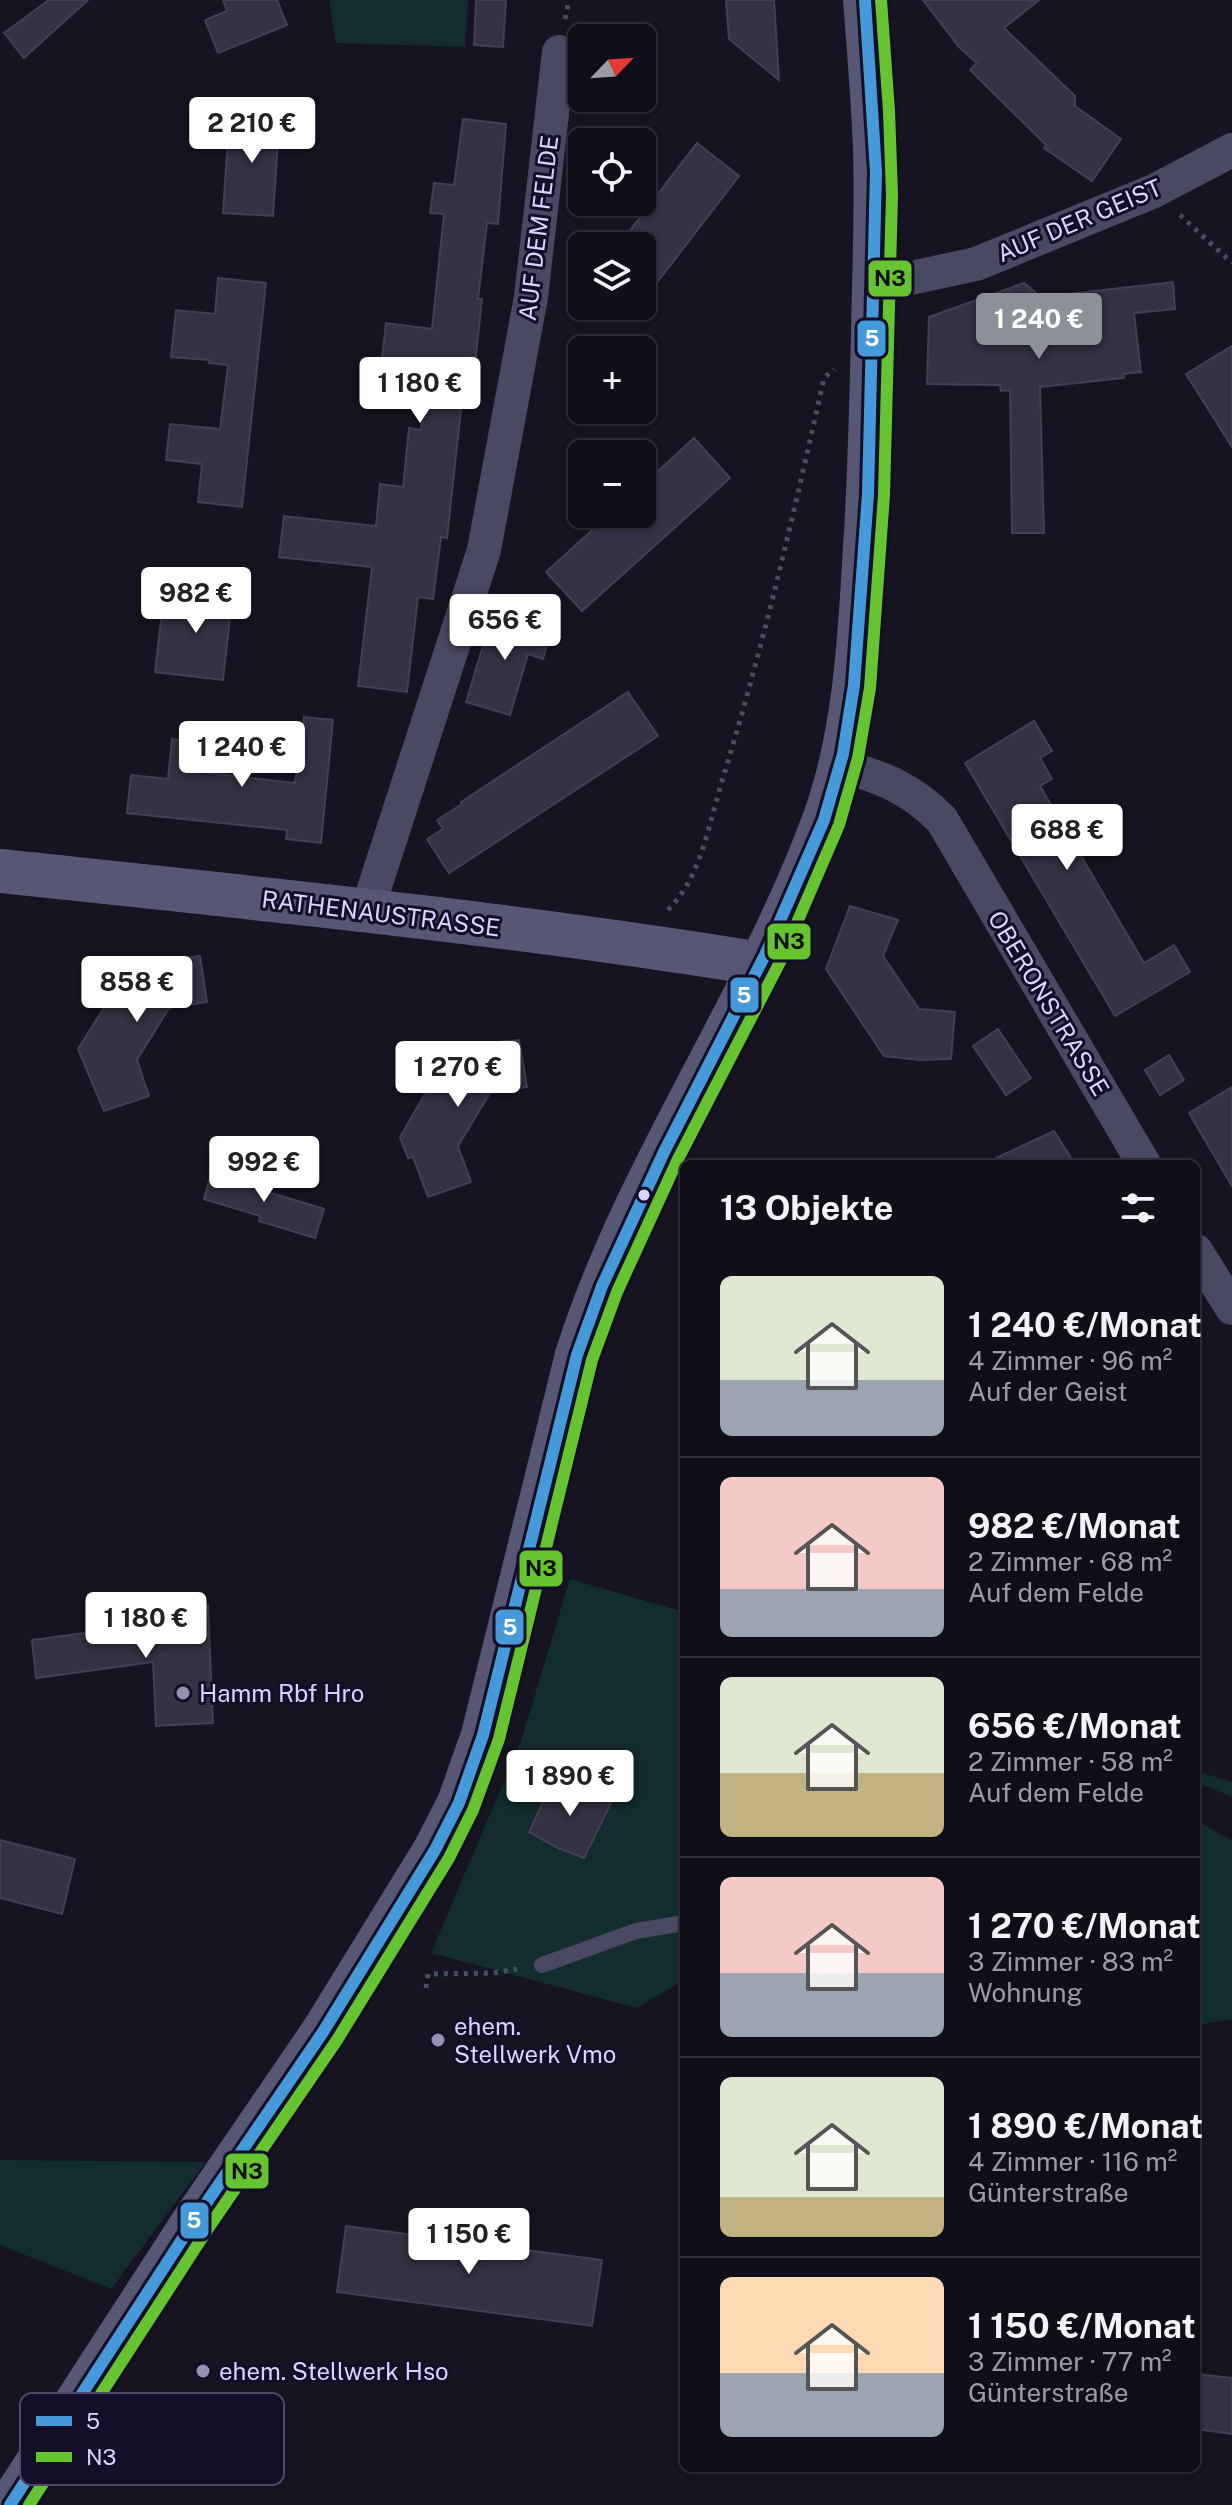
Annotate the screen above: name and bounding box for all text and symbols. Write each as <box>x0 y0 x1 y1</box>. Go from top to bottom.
north arrow <box>568 24 656 112</box>
map controls <box>568 24 656 528</box>
pin: 2 210 € <box>178 97 326 165</box>
text: 2 210 € <box>207 107 297 138</box>
button: locate <box>568 128 656 216</box>
street label: AUF DEM FELDE <box>513 134 563 322</box>
street label: AUF DER GEIST <box>992 173 1166 267</box>
button: layers <box>568 232 656 320</box>
line badge: N3 <box>867 259 913 298</box>
text: N3 <box>874 265 906 291</box>
pin: 1 240 € <box>965 293 1113 361</box>
text: 1 240 € <box>994 303 1084 334</box>
line badge: 5 <box>856 319 887 358</box>
text: 5 <box>865 325 879 351</box>
button: + <box>568 336 656 424</box>
pin: 1 180 € <box>346 357 494 425</box>
text: 1 180 € <box>377 367 463 398</box>
button: − <box>568 440 656 528</box>
pin: 982 € <box>140 567 252 635</box>
text: 982 € <box>159 577 233 608</box>
pin: 656 € <box>449 594 561 662</box>
text: 656 € <box>468 604 542 635</box>
pin: 1 240 € <box>168 721 316 789</box>
text: 1 240 € <box>197 731 287 762</box>
pin: 688 € <box>1011 804 1123 872</box>
text: 688 € <box>1030 814 1104 845</box>
street label: RATHENAUSTRASSE <box>260 884 502 942</box>
street label: OBERONSTRASSE <box>983 905 1115 1101</box>
line badge: N3 <box>766 922 812 961</box>
text: N3 <box>773 928 805 954</box>
pin: 858 € <box>81 956 193 1024</box>
text: 858 € <box>99 966 175 997</box>
line badge: 5 <box>729 976 760 1014</box>
text: 5 <box>737 982 751 1008</box>
pin: 1 270 € <box>384 1041 532 1109</box>
text: 1 270 € <box>413 1051 503 1082</box>
pin: 992 € <box>208 1136 320 1204</box>
text: 992 € <box>227 1146 301 1177</box>
icon: filters <box>1116 1186 1160 1230</box>
unlabelled marker <box>636 1187 652 1203</box>
text: 13 Objekte <box>720 1188 893 1228</box>
text: 1 240 €/Monat <box>968 1305 1202 1345</box>
icon: home <box>784 1308 880 1404</box>
text: 4 Zimmer · 96 m² <box>968 1345 1172 1376</box>
text: Auf der Geist <box>968 1376 1128 1407</box>
text: 982 €/Monat <box>968 1506 1181 1546</box>
icon: home <box>784 1509 880 1605</box>
text: 2 Zimmer · 68 m² <box>968 1546 1172 1577</box>
line badge: N3 <box>518 1549 564 1588</box>
text: N3 <box>525 1555 557 1581</box>
text: Auf dem Felde <box>968 1577 1144 1608</box>
pin: 1 180 € <box>72 1592 220 1660</box>
text: 1 180 € <box>103 1602 189 1633</box>
line badge: 5 <box>494 1608 525 1646</box>
text: 5 <box>503 1614 517 1640</box>
place label: Hamm Rbf Hro <box>199 1679 364 1707</box>
marker: Hamm Rbf Hro <box>174 1684 192 1702</box>
text: 656 €/Monat <box>968 1706 1182 1746</box>
icon: home <box>784 1709 880 1805</box>
text: 2 Zimmer · 58 m² <box>968 1746 1173 1777</box>
pin: 1 890 € <box>496 1750 644 1818</box>
text: 1 890 € <box>525 1760 615 1791</box>
text: Auf dem Felde <box>968 1777 1144 1808</box>
text: 1 270 €/Monat <box>968 1906 1201 1946</box>
icon: home <box>784 1909 880 2005</box>
text: 3 Zimmer · 83 m² <box>968 1946 1173 1977</box>
text: Wohnung <box>968 1977 1083 2008</box>
place label: ehem. Stellwerk Vmo <box>454 2012 616 2068</box>
marker: ehem. Stellwerk Vmo <box>429 2031 447 2049</box>
text: 1 890 €/Monat <box>968 2106 1203 2146</box>
icon: home <box>784 2109 880 2205</box>
text: 4 Zimmer · 116 m² <box>968 2146 1177 2177</box>
line badge: N3 <box>224 2152 270 2190</box>
text: N3 <box>231 2158 263 2184</box>
text: Günterstraße <box>968 2177 1128 2208</box>
line badge: 5 <box>179 2201 210 2240</box>
text: 5 <box>187 2207 201 2233</box>
pin: 1 150 € <box>395 2208 543 2276</box>
text: 1 150 € <box>426 2218 512 2249</box>
text: 1 150 €/Monat <box>968 2306 1196 2346</box>
icon: home <box>784 2309 880 2405</box>
text: 3 Zimmer · 77 m² <box>968 2346 1172 2377</box>
place label: ehem. Stellwerk Hso <box>219 2357 449 2385</box>
marker: ehem. Stellwerk Hso <box>194 2362 212 2380</box>
text: Günterstraße <box>968 2377 1128 2408</box>
legend <box>20 2393 284 2485</box>
text: 5 <box>86 2408 100 2434</box>
text: N3 <box>86 2444 116 2470</box>

